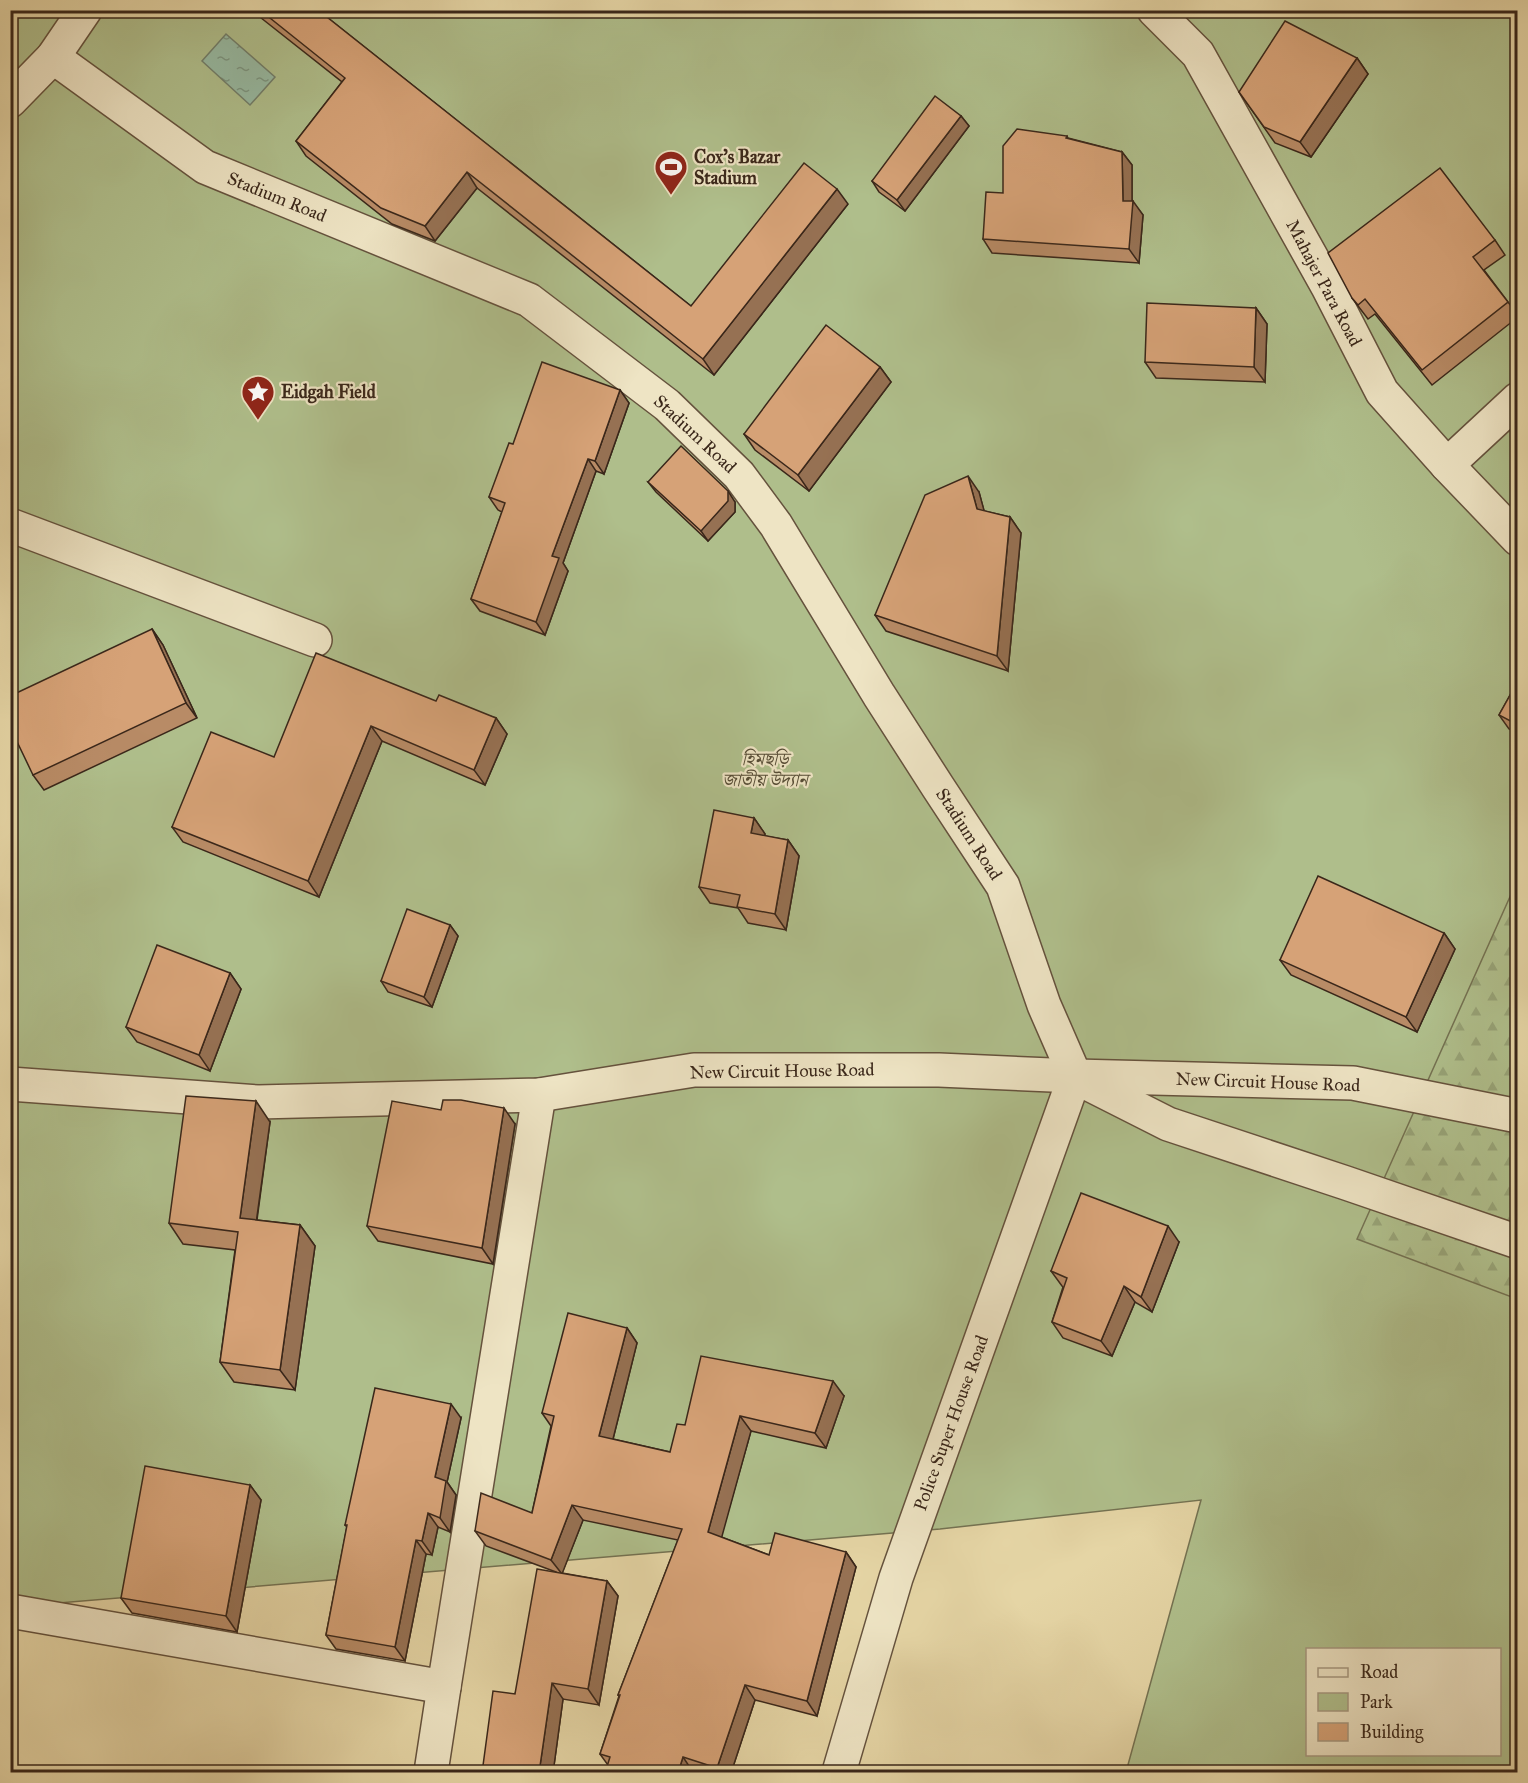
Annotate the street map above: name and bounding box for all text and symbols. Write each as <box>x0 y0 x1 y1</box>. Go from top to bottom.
place label: Cox's Bazar Stadium <box>694 146 782 189</box>
sports icon: Cox's Bazar Stadium <box>653 149 689 196</box>
street label: Stadium Road <box>224 167 330 227</box>
street label: Mahajer Para Road <box>1281 216 1367 350</box>
place icon: Eidgah Field <box>240 374 276 421</box>
place label: Eidgah Field <box>281 381 377 404</box>
street label: Stadium Road <box>649 390 741 478</box>
park label: হিমছড়ি জাতীয় উদ্যান <box>722 748 811 791</box>
street label: Stadium Road <box>931 784 1007 884</box>
street label: New Circuit House Road <box>689 1058 875 1084</box>
street label: New Circuit House Road <box>1175 1068 1361 1096</box>
street label: Police Super House Road <box>909 1332 993 1514</box>
legend <box>1306 1648 1501 1756</box>
text: Road <box>1360 1661 1398 1683</box>
text: Park <box>1360 1691 1393 1713</box>
text: Building <box>1360 1721 1424 1744</box>

